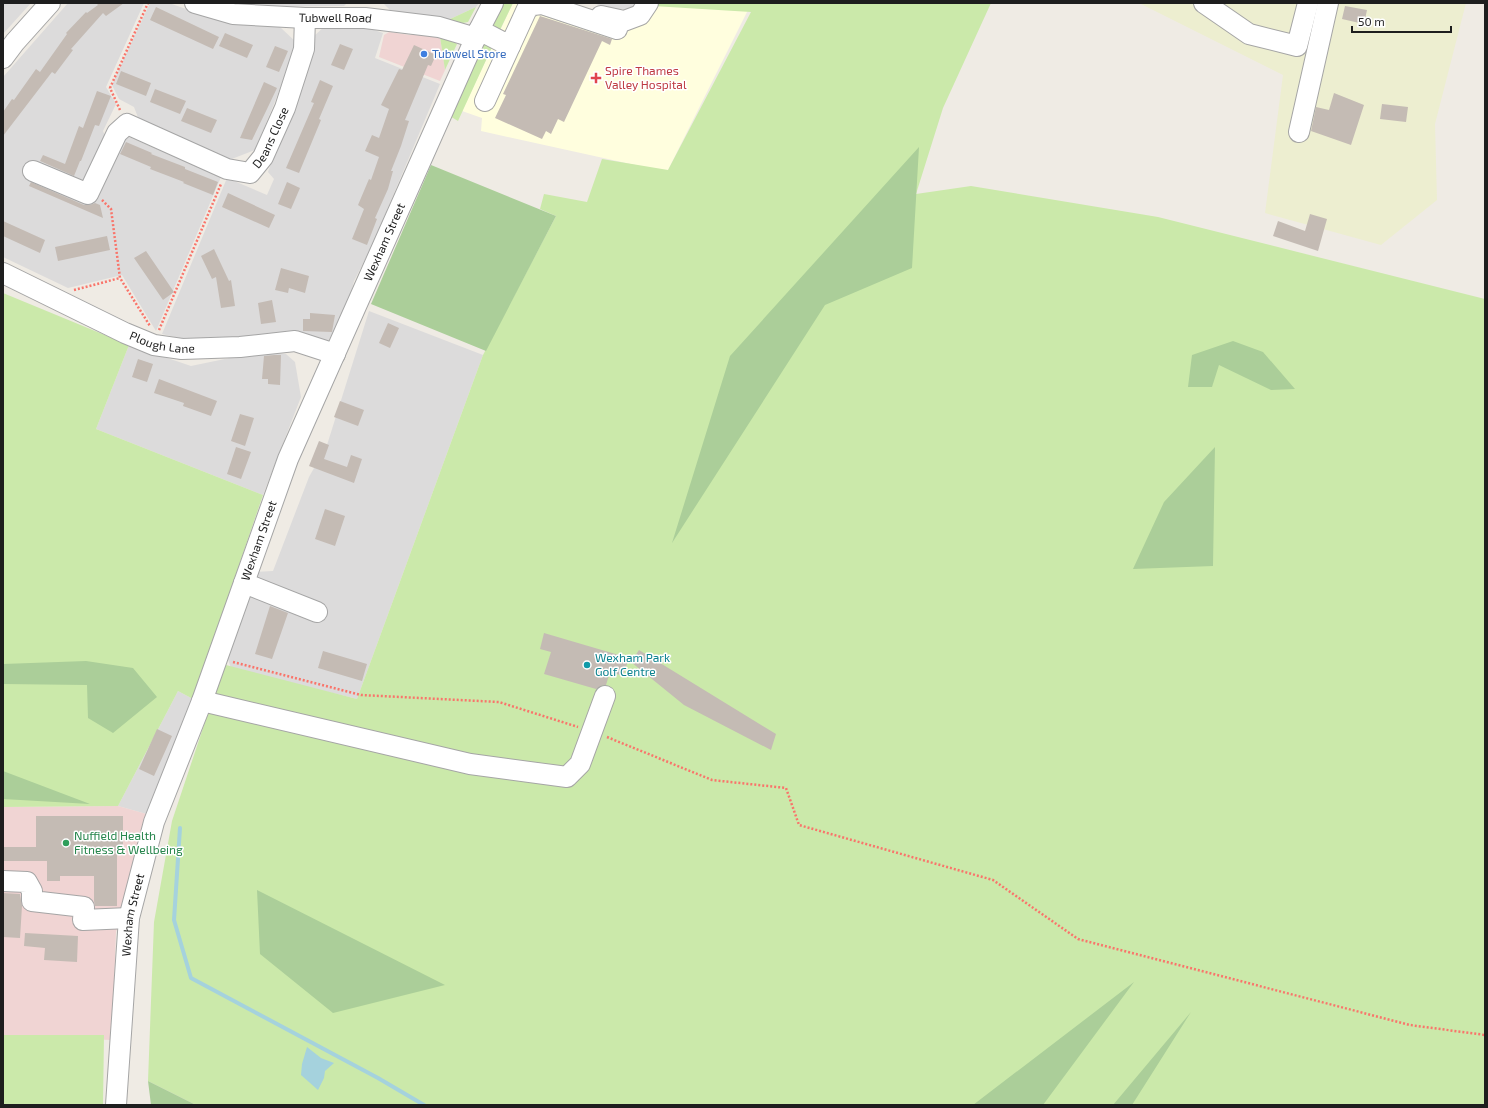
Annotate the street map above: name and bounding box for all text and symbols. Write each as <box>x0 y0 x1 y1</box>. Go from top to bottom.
scale bar <box>1352 8 1451 34</box>
street label: Tubwell Road <box>298 10 373 25</box>
text: 50 m <box>1358 14 1385 28</box>
place label: Tubwell Store <box>432 46 507 60</box>
marker: Tubwell Store <box>419 49 429 59</box>
place label: Spire Thames Valley Hospital <box>605 63 687 91</box>
marker: Spire Thames Valley Hospital <box>590 72 602 84</box>
street label: Deans Close <box>249 104 291 171</box>
street label: Wexham Street <box>360 200 407 283</box>
street label: Plough Lane <box>128 328 195 355</box>
street label: Wexham Street <box>237 498 279 582</box>
place label: Wexham Park Golf Centre <box>595 650 670 678</box>
marker: Wexham Park Golf Centre <box>582 660 592 670</box>
place label: Nuffield Health Fitness & Wellbeing <box>74 828 183 856</box>
marker: Nuffield Health Fitness & Wellbeing <box>61 838 71 848</box>
street label: Wexham Street <box>118 871 146 957</box>

